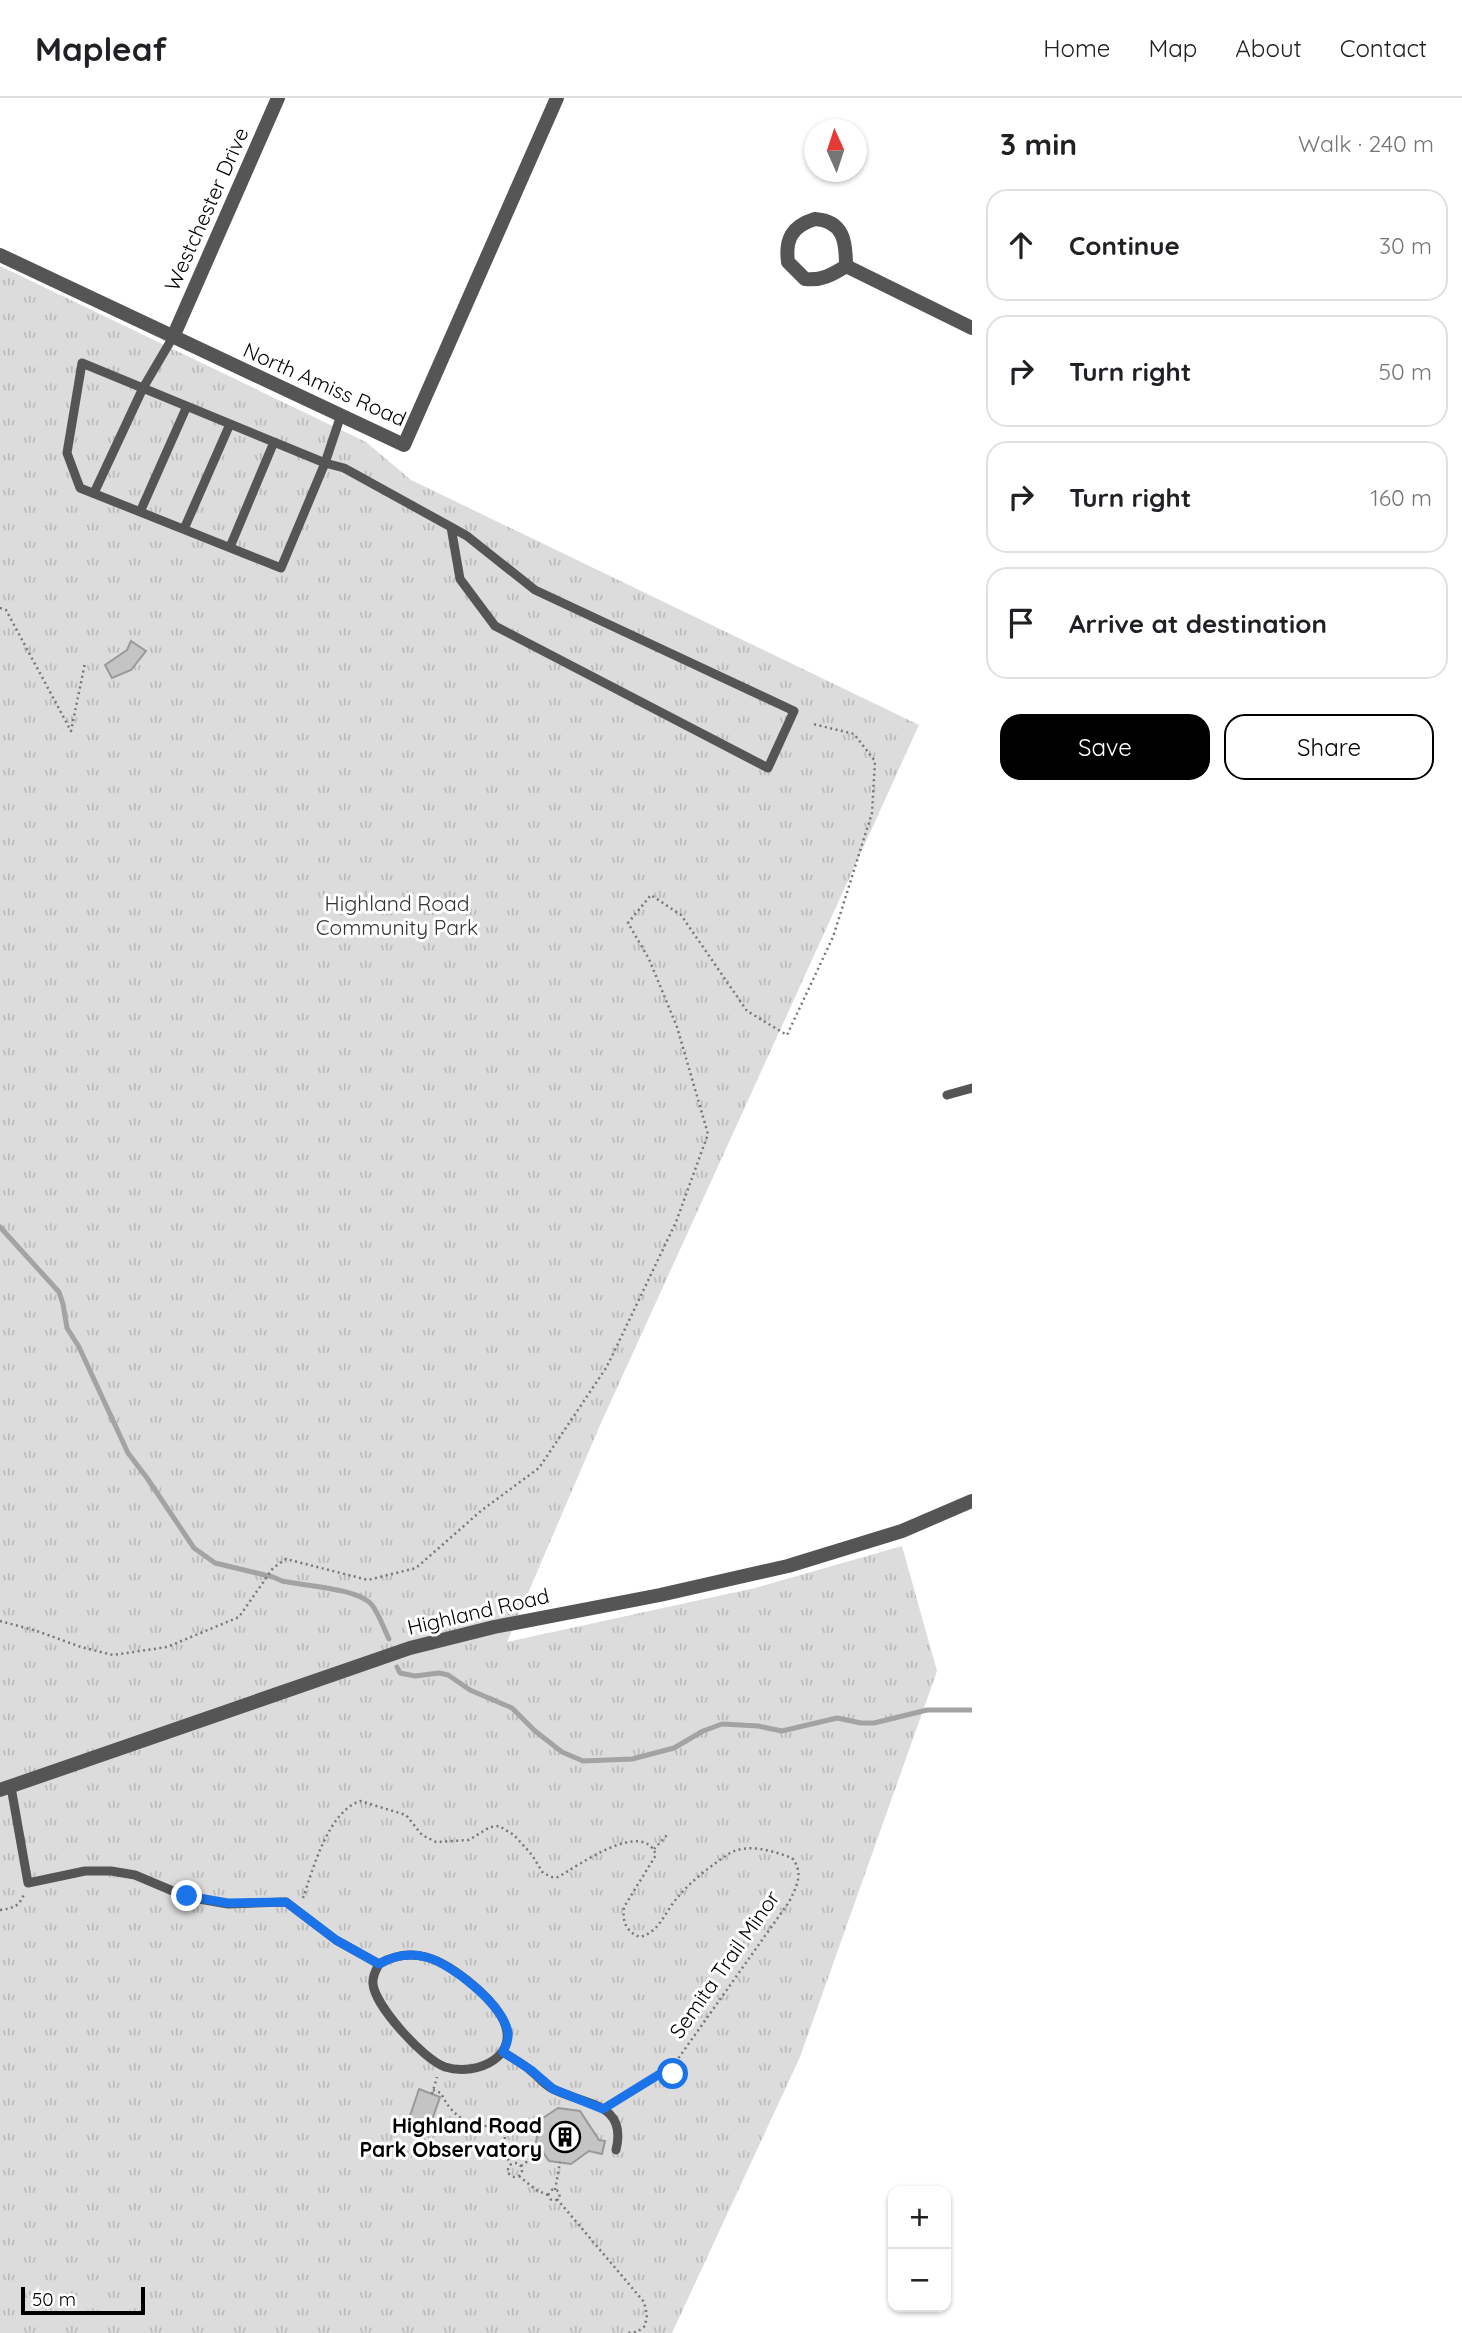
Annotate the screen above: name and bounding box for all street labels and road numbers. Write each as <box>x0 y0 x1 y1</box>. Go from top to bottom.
street label: Westchester Drive <box>158 123 254 295</box>
street label: North Amiss Road <box>239 336 411 432</box>
street label: Highland Road <box>404 1582 552 1640</box>
street label: Semita Trail Minor <box>663 1885 785 2043</box>

